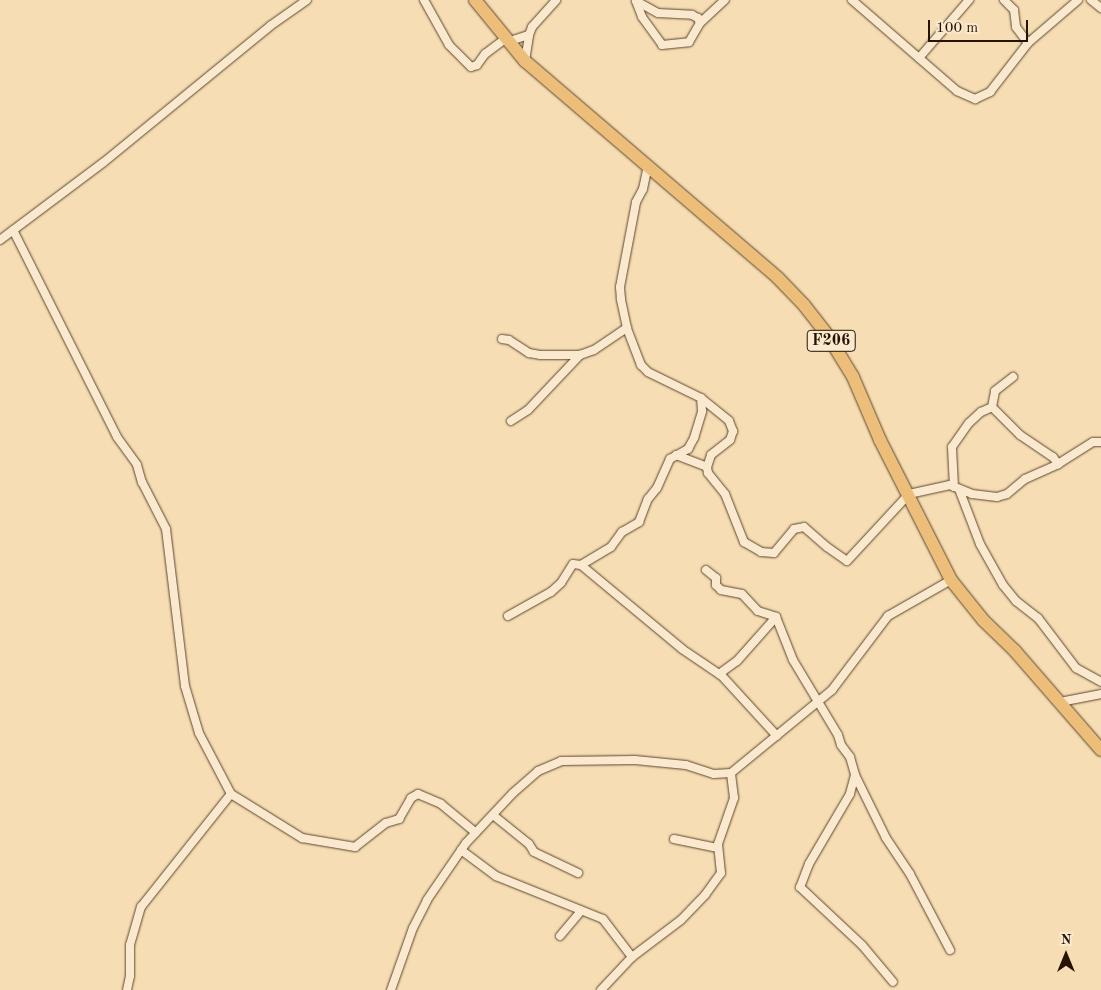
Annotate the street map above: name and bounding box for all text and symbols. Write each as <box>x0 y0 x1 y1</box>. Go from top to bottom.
scale bar <box>931 10 1031 42</box>
text: 100 m <box>936 21 978 36</box>
road number: F206 <box>806 328 856 354</box>
north arrow <box>1041 930 1091 980</box>
text: N <box>1061 933 1071 947</box>

